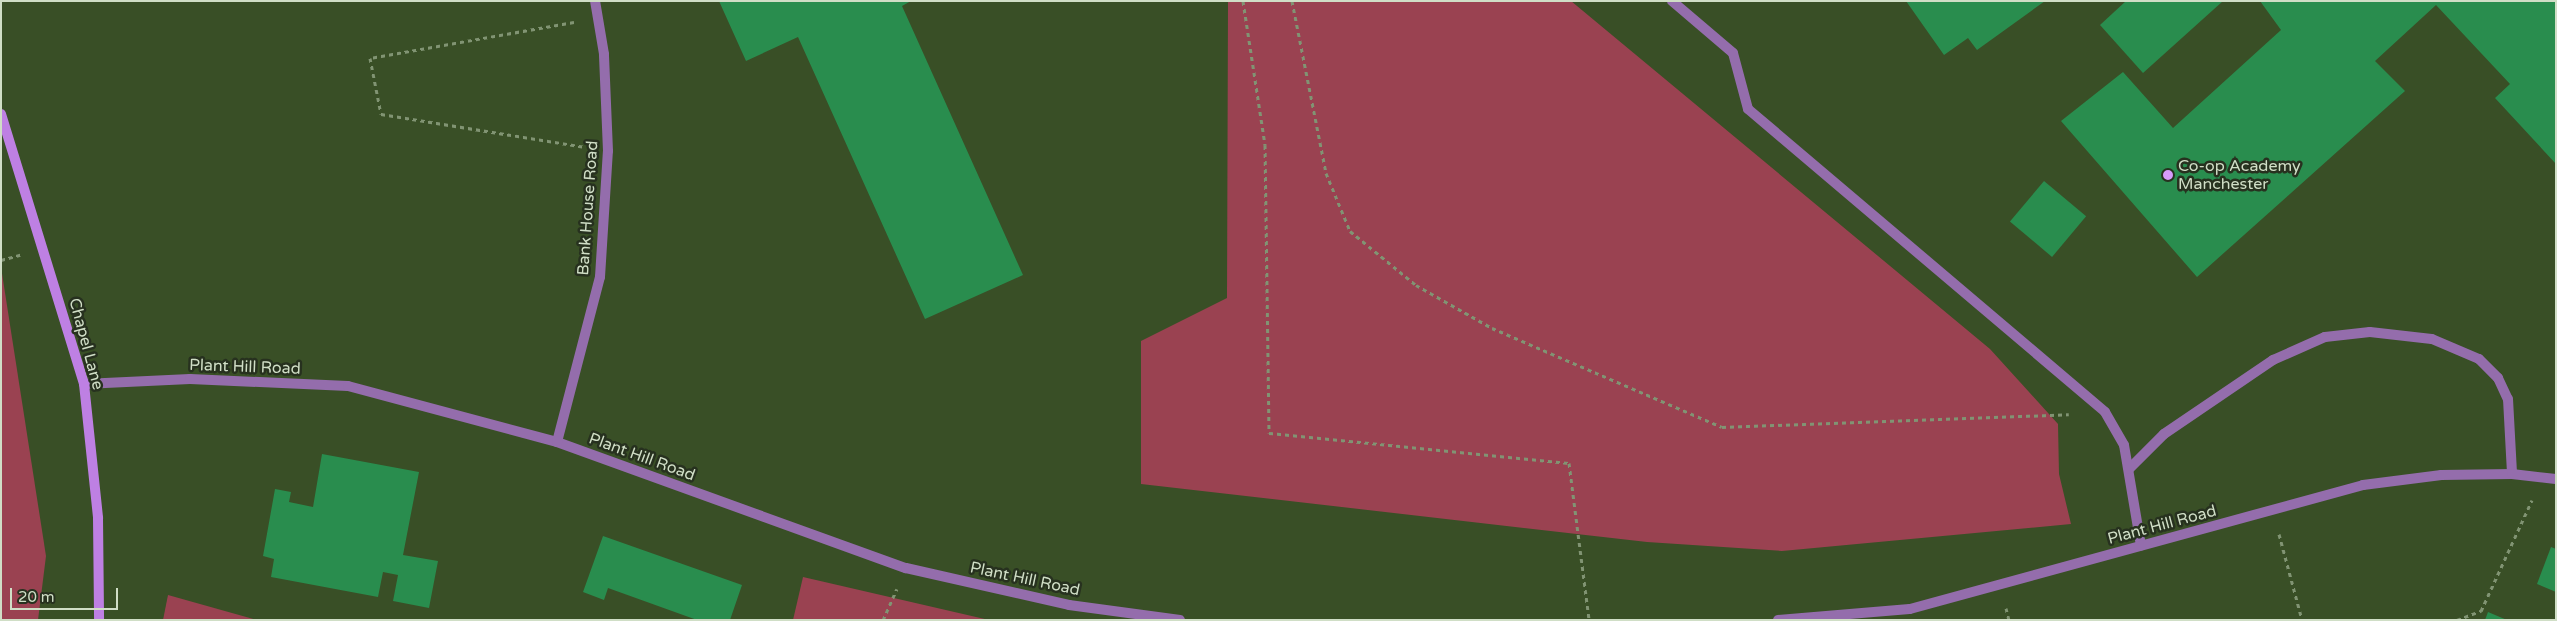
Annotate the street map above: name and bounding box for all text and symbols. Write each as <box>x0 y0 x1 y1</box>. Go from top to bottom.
street label: Bank House Road <box>574 140 602 276</box>
place label: Co-op Academy Manchester <box>2178 156 2301 194</box>
marker: Co-op Academy Manchester <box>2162 169 2174 181</box>
street label: Chapel Lane <box>65 296 107 392</box>
street label: Plant Hill Road <box>189 355 301 379</box>
street label: Plant Hill Road <box>586 429 698 485</box>
street label: Plant Hill Road <box>2106 501 2218 549</box>
street label: Plant Hill Road <box>968 558 1082 600</box>
scale bar <box>12 578 120 610</box>
text: 20 m <box>18 588 55 606</box>

